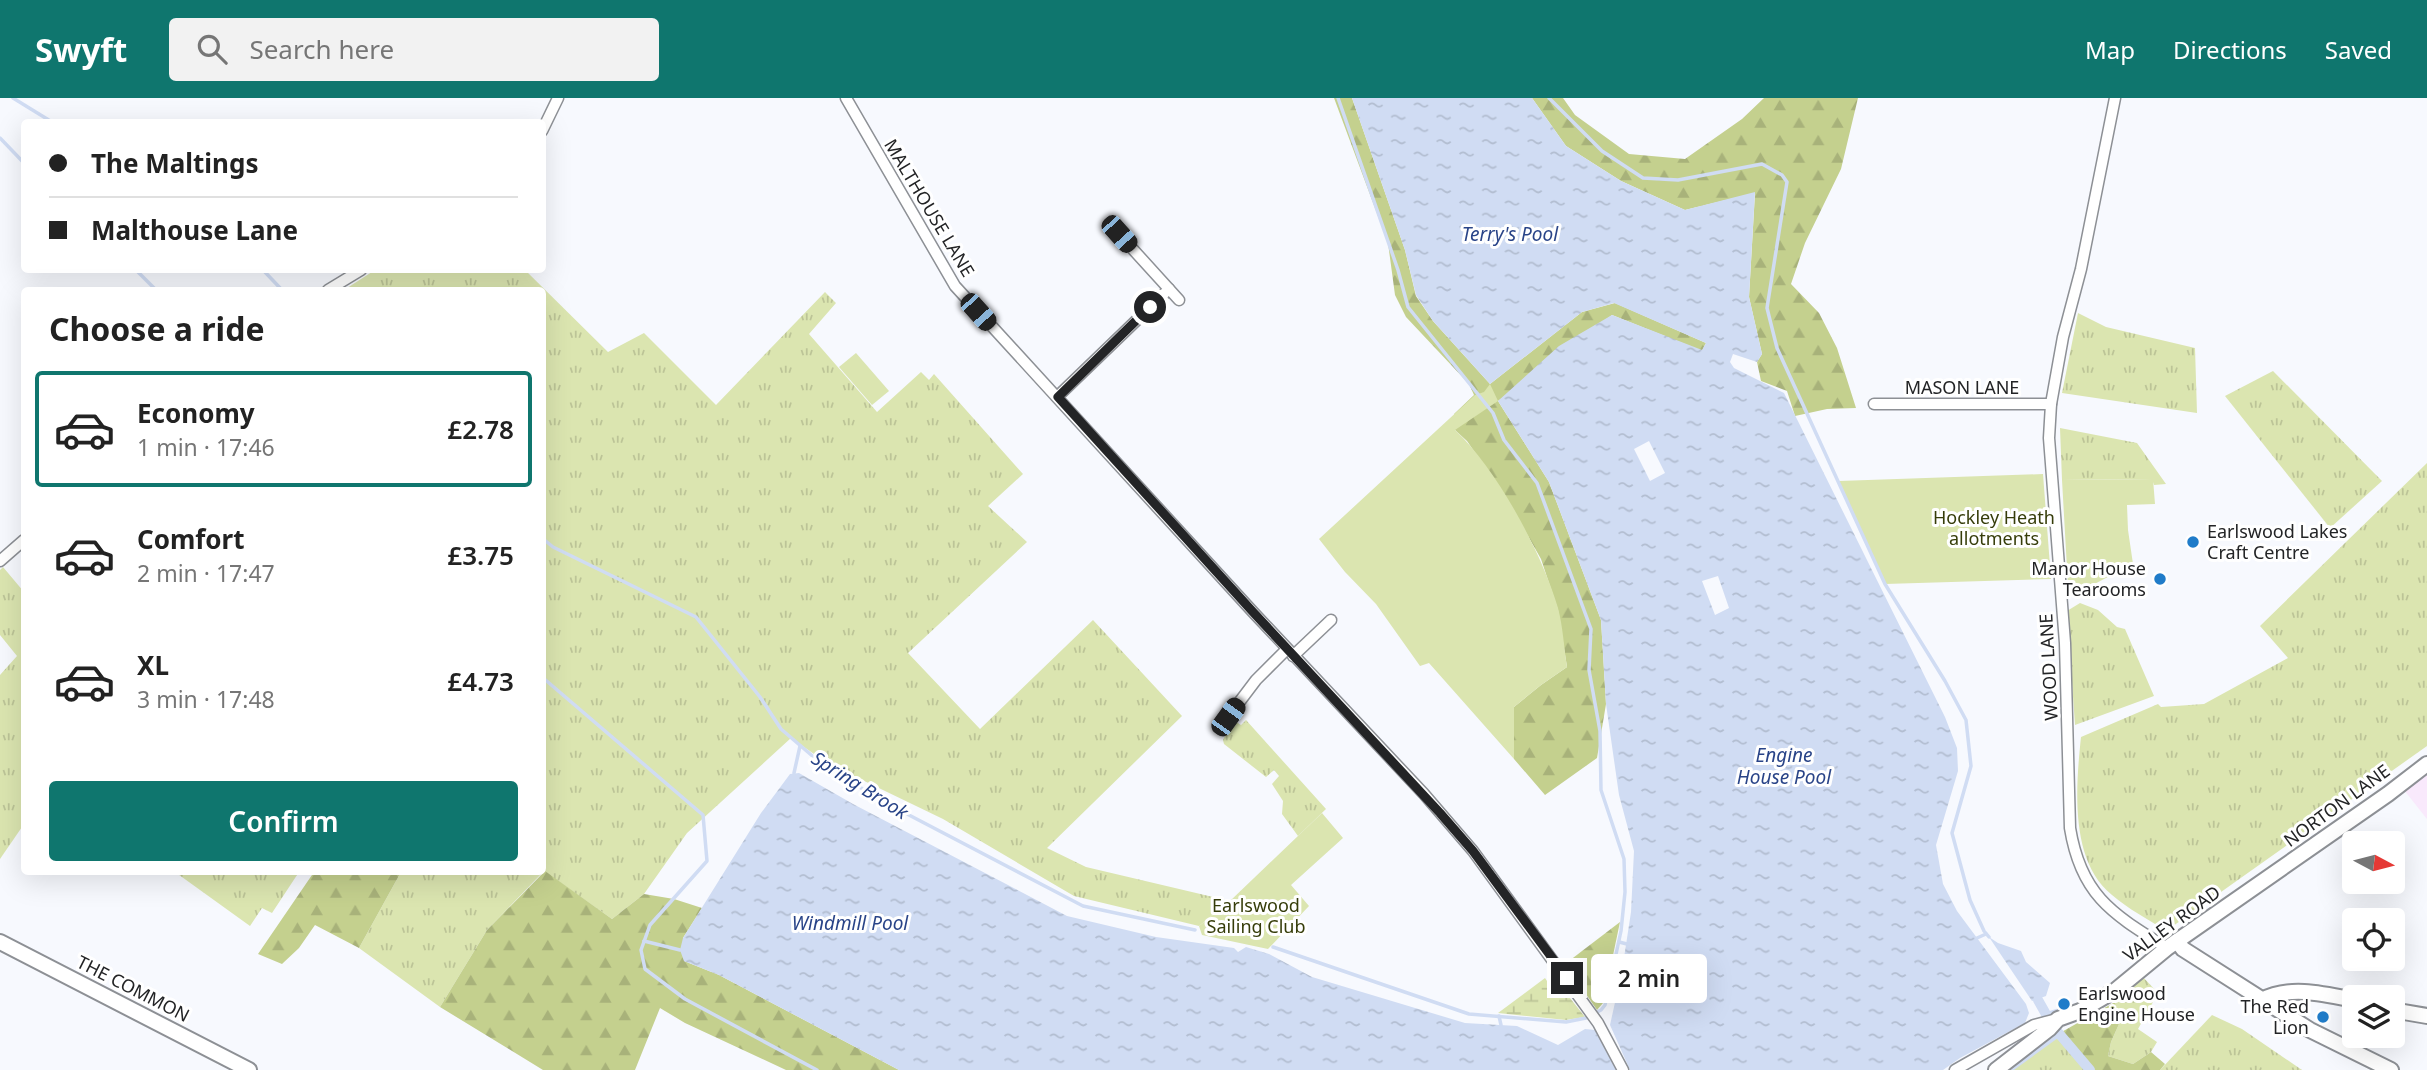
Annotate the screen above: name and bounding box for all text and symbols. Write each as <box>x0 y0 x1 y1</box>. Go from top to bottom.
search box <box>169 18 659 81</box>
text: Swyft <box>35 27 127 72</box>
icon: search <box>193 30 231 68</box>
text: Search here <box>249 31 394 67</box>
text: Map <box>2085 33 2135 66</box>
text: Directions <box>2173 33 2287 66</box>
text: Saved <box>2325 33 2392 66</box>
street label: MALTHOUSE LANE <box>879 134 980 281</box>
text: The Maltings <box>91 145 258 181</box>
car <box>1098 211 1141 257</box>
text: Malthouse Lane <box>91 212 298 248</box>
water label: Terry's Pool <box>1462 221 1559 247</box>
car <box>957 289 1000 335</box>
route start <box>1134 291 1166 323</box>
text: Choose a ride <box>49 307 265 350</box>
street label: MASON LANE <box>1905 375 2019 399</box>
text: Economy <box>137 395 255 431</box>
icon: car <box>53 398 116 461</box>
text: £2.78 <box>447 411 514 447</box>
text: 1 min · 17:46 <box>137 431 275 463</box>
park label: Hockley Heath allotments <box>1933 505 2055 550</box>
place label: Earlswood Lakes Craft Centre <box>2207 519 2347 564</box>
text: Comfort <box>137 521 245 557</box>
icon: car <box>53 524 116 587</box>
marker: Earlswood Lakes Craft Centre <box>2185 534 2201 550</box>
text: £3.75 <box>447 537 514 573</box>
place label: Manor House Tearooms <box>2031 556 2146 601</box>
text: 2 min · 17:47 <box>137 557 275 589</box>
marker: Manor House Tearooms <box>2152 571 2168 587</box>
street label: WOOD LANE <box>2033 613 2063 721</box>
text: XL <box>137 647 169 683</box>
icon: car <box>53 650 116 713</box>
text: £4.73 <box>447 663 514 699</box>
text: 3 min · 17:48 <box>137 683 275 715</box>
car <box>1208 694 1249 740</box>
water label: Engine House Pool <box>1737 742 1832 790</box>
water label: Spring Brook <box>807 745 914 825</box>
street label: NORTON LANE <box>2279 759 2394 852</box>
button: Confirm <box>49 781 518 861</box>
north arrow <box>2342 831 2404 894</box>
map controls <box>2342 831 2405 1048</box>
street label: VALLEY ROAD <box>2118 880 2225 967</box>
park label: Earlswood Sailing Club <box>1207 893 1306 938</box>
button: locate <box>2342 908 2405 971</box>
water label: Windmill Pool <box>792 910 909 936</box>
street label: THE COMMON <box>73 949 194 1027</box>
callout: 2 min <box>1592 954 1707 1002</box>
route end <box>1551 962 1583 994</box>
text: 2 min <box>1618 962 1680 994</box>
place label: Earlswood Engine House <box>2078 981 2195 1026</box>
button: layers <box>2342 985 2405 1048</box>
place label: The Red Lion <box>2241 994 2309 1039</box>
marker: Earlswood Engine House <box>2056 996 2072 1012</box>
marker: The Red Lion <box>2315 1009 2331 1025</box>

